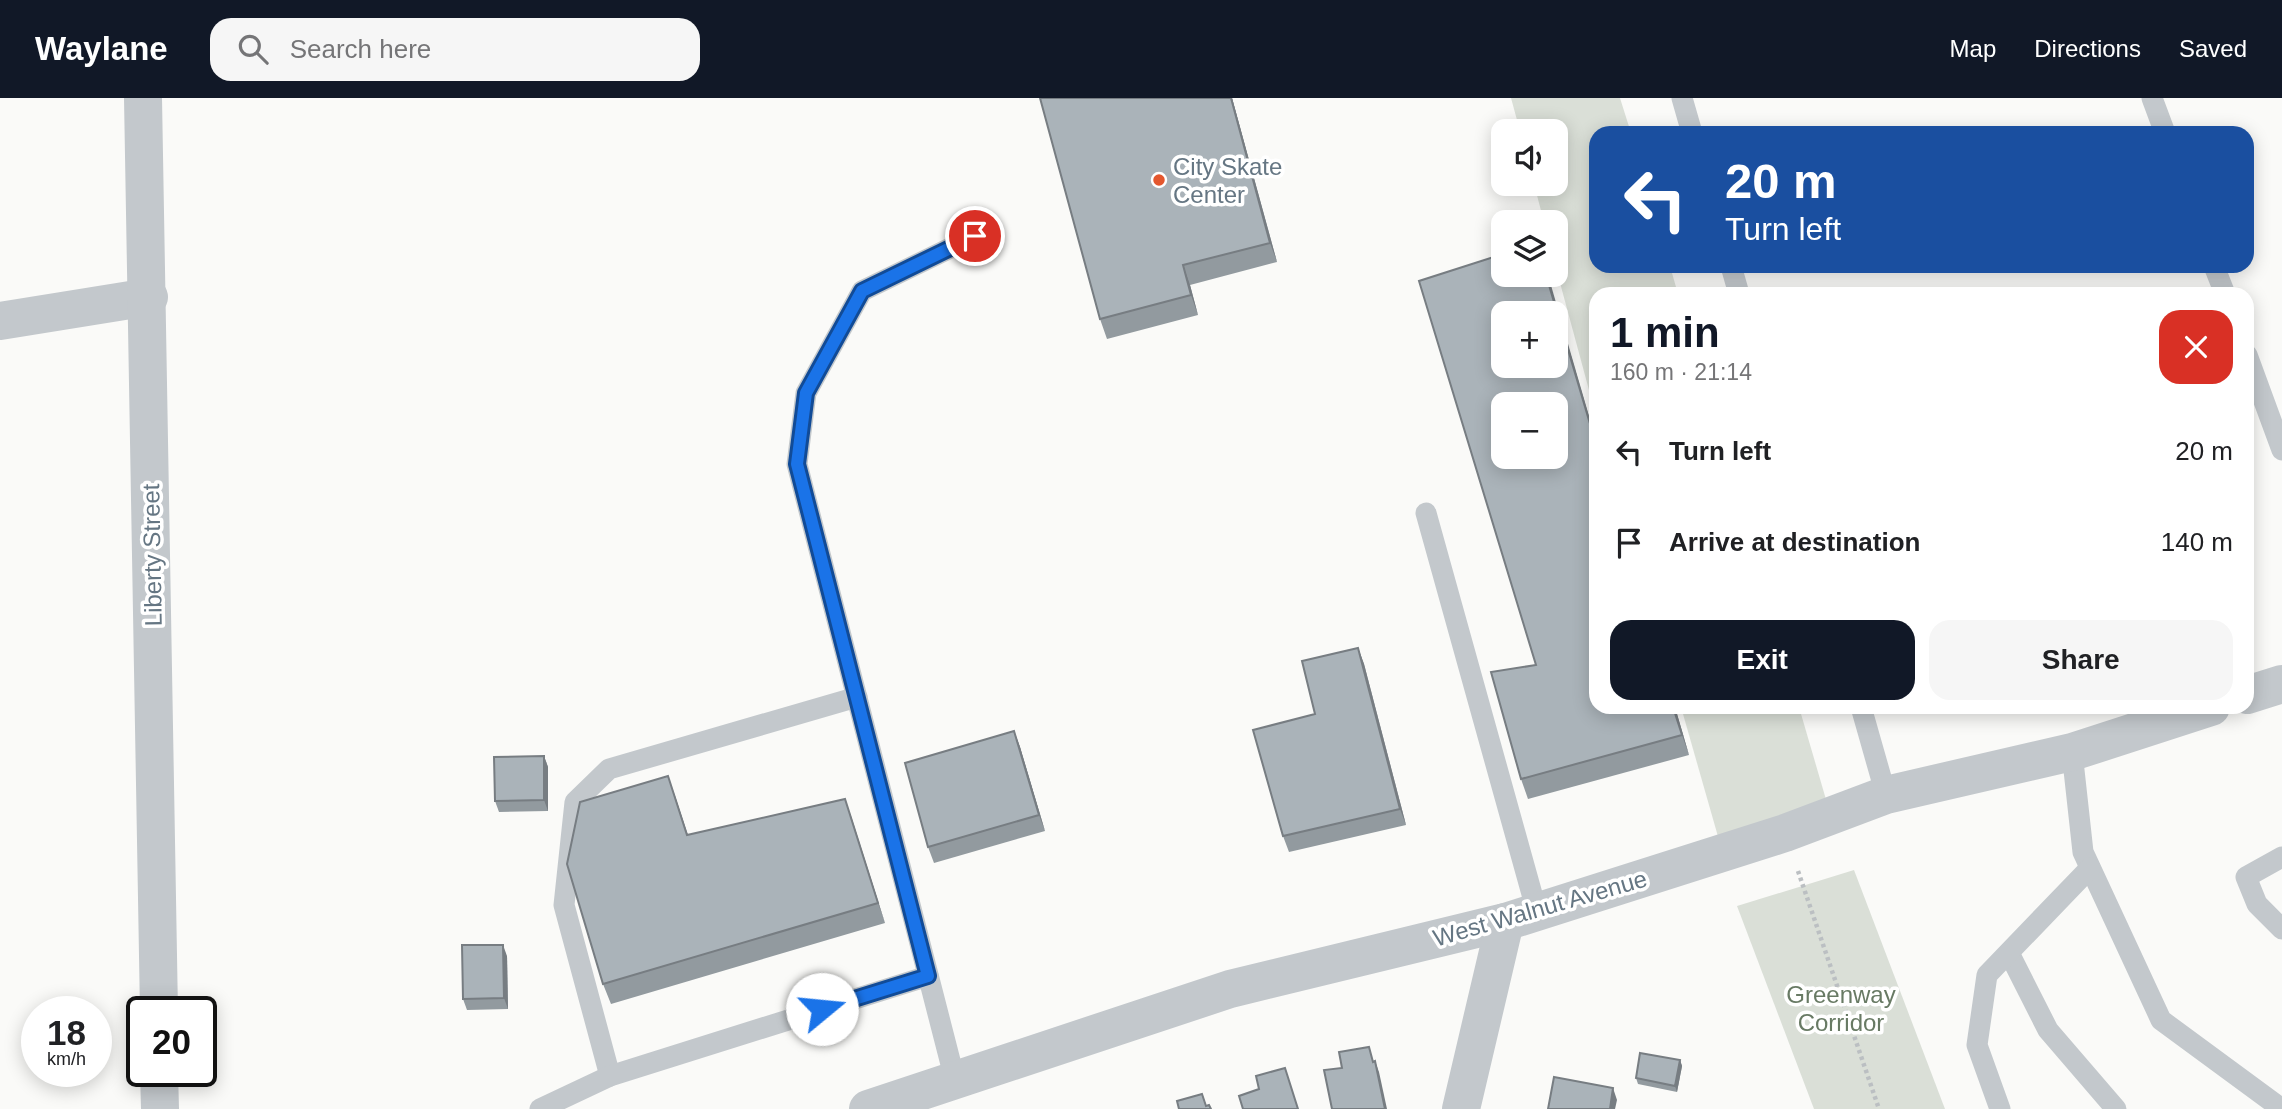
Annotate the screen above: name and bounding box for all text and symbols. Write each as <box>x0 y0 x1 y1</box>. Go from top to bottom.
search box <box>210 18 700 81</box>
text: Waylane <box>35 30 168 67</box>
icon: search <box>234 30 272 68</box>
text: Search here <box>290 34 431 64</box>
text: Map <box>1950 35 1996 62</box>
text: Directions <box>2034 35 2141 62</box>
text: Saved <box>2179 35 2247 62</box>
map controls <box>1491 119 1568 469</box>
button: sound <box>1491 119 1568 196</box>
place label: City Skate Center <box>1173 153 1282 208</box>
icon: left <box>1610 154 1701 245</box>
text: 20 m <box>1725 154 1837 208</box>
marker: City Skate Center <box>1151 172 1167 188</box>
pin <box>945 206 1005 266</box>
button: layers <box>1491 210 1568 287</box>
text: Turn left <box>1725 211 1841 247</box>
icon: arrive <box>956 217 994 255</box>
button: + <box>1491 301 1568 378</box>
text: 1 min <box>1610 309 1720 356</box>
button: close <box>2159 310 2233 384</box>
text: 160 m · 21:14 <box>1610 359 1752 385</box>
button: − <box>1491 392 1568 469</box>
icon: left <box>1610 433 1648 471</box>
text: Turn left <box>1669 436 1771 466</box>
text: 20 m <box>2175 436 2233 466</box>
street label: Liberty Street <box>137 483 167 627</box>
icon: arrive <box>1610 524 1648 562</box>
text: Arrive at destination <box>1669 527 1920 557</box>
text: 140 m <box>2161 527 2233 557</box>
button: Exit <box>1610 620 1915 700</box>
button: Share <box>1929 620 2233 700</box>
street label: West Walnut Avenue <box>1430 865 1650 951</box>
position arrow <box>785 972 859 1046</box>
park label: Greenway Corridor <box>1786 981 1896 1036</box>
speed limit sign: 20 <box>126 996 217 1087</box>
text: 18 <box>47 1013 86 1052</box>
text: km/h <box>47 1049 86 1069</box>

